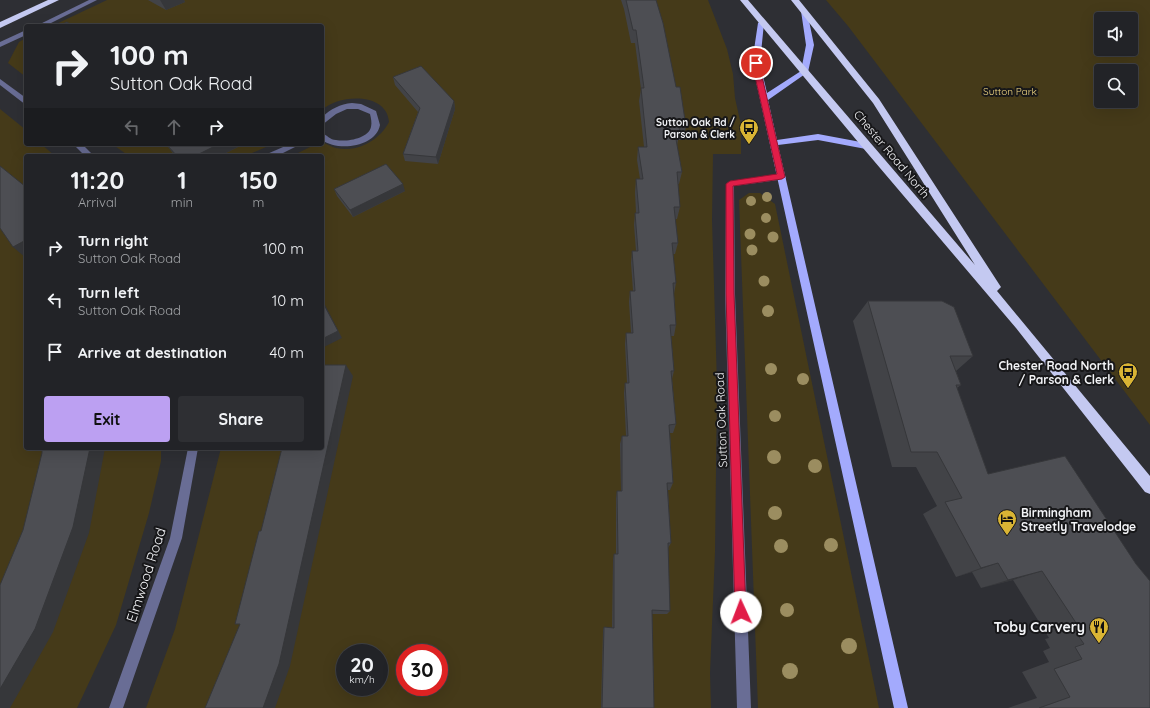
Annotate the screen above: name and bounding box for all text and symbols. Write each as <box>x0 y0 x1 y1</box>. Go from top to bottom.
map controls <box>1094 12 1138 108</box>
button: sound <box>1094 12 1138 56</box>
text: 100 m <box>110 37 189 72</box>
icon: right <box>44 40 96 92</box>
pin <box>739 46 773 80</box>
icon: arrive <box>745 52 767 74</box>
button: search <box>1094 64 1138 108</box>
text: Sutton Oak Road <box>110 72 253 95</box>
park label: Sutton Park <box>983 85 1037 98</box>
street label: Chester Road North <box>851 107 933 201</box>
icon: left <box>121 116 143 138</box>
icon: ahead <box>163 116 185 138</box>
icon: right <box>205 116 227 138</box>
place label: Sutton Oak Rd / Parson & Clerk <box>656 116 735 141</box>
bus stop icon: Sutton Oak Rd / Parson & Clerk <box>738 117 760 145</box>
text: 11:20 <box>71 165 124 195</box>
text: 1 <box>177 165 187 195</box>
text: 150 <box>240 165 277 195</box>
text: Arrival <box>78 194 117 210</box>
text: min <box>171 194 193 210</box>
text: m <box>253 194 264 210</box>
text: Turn right <box>78 231 149 250</box>
icon: right <box>44 237 66 259</box>
text: 100 m <box>263 239 304 258</box>
text: Sutton Oak Road <box>78 250 181 266</box>
text: Turn left <box>78 283 140 302</box>
icon: left <box>44 289 66 311</box>
text: 10 m <box>272 291 304 310</box>
text: Sutton Oak Road <box>78 302 181 318</box>
icon: arrive <box>44 341 66 363</box>
text: Arrive at destination <box>78 343 227 362</box>
text: 40 m <box>269 343 304 362</box>
place label: Chester Road North / Parson & Clerk <box>999 358 1114 387</box>
bus stop icon: Chester Road North / Parson & Clerk <box>1117 361 1139 389</box>
street label: Sutton Oak Road <box>712 372 730 468</box>
button: Exit <box>44 396 170 442</box>
button: Share <box>178 396 304 442</box>
place label: Birmingham Streetly Travelodge <box>1021 505 1136 534</box>
hotel icon: Birmingham Streetly Travelodge <box>996 508 1018 536</box>
street label: Elmwood Road <box>122 525 170 625</box>
position arrow <box>720 591 762 633</box>
restaurant icon: Toby Carvery <box>1088 616 1110 644</box>
place label: Toby Carvery <box>994 618 1085 636</box>
speed limit sign: 30 <box>396 644 448 696</box>
text: 20 <box>350 652 374 677</box>
text: km/h <box>349 673 375 686</box>

